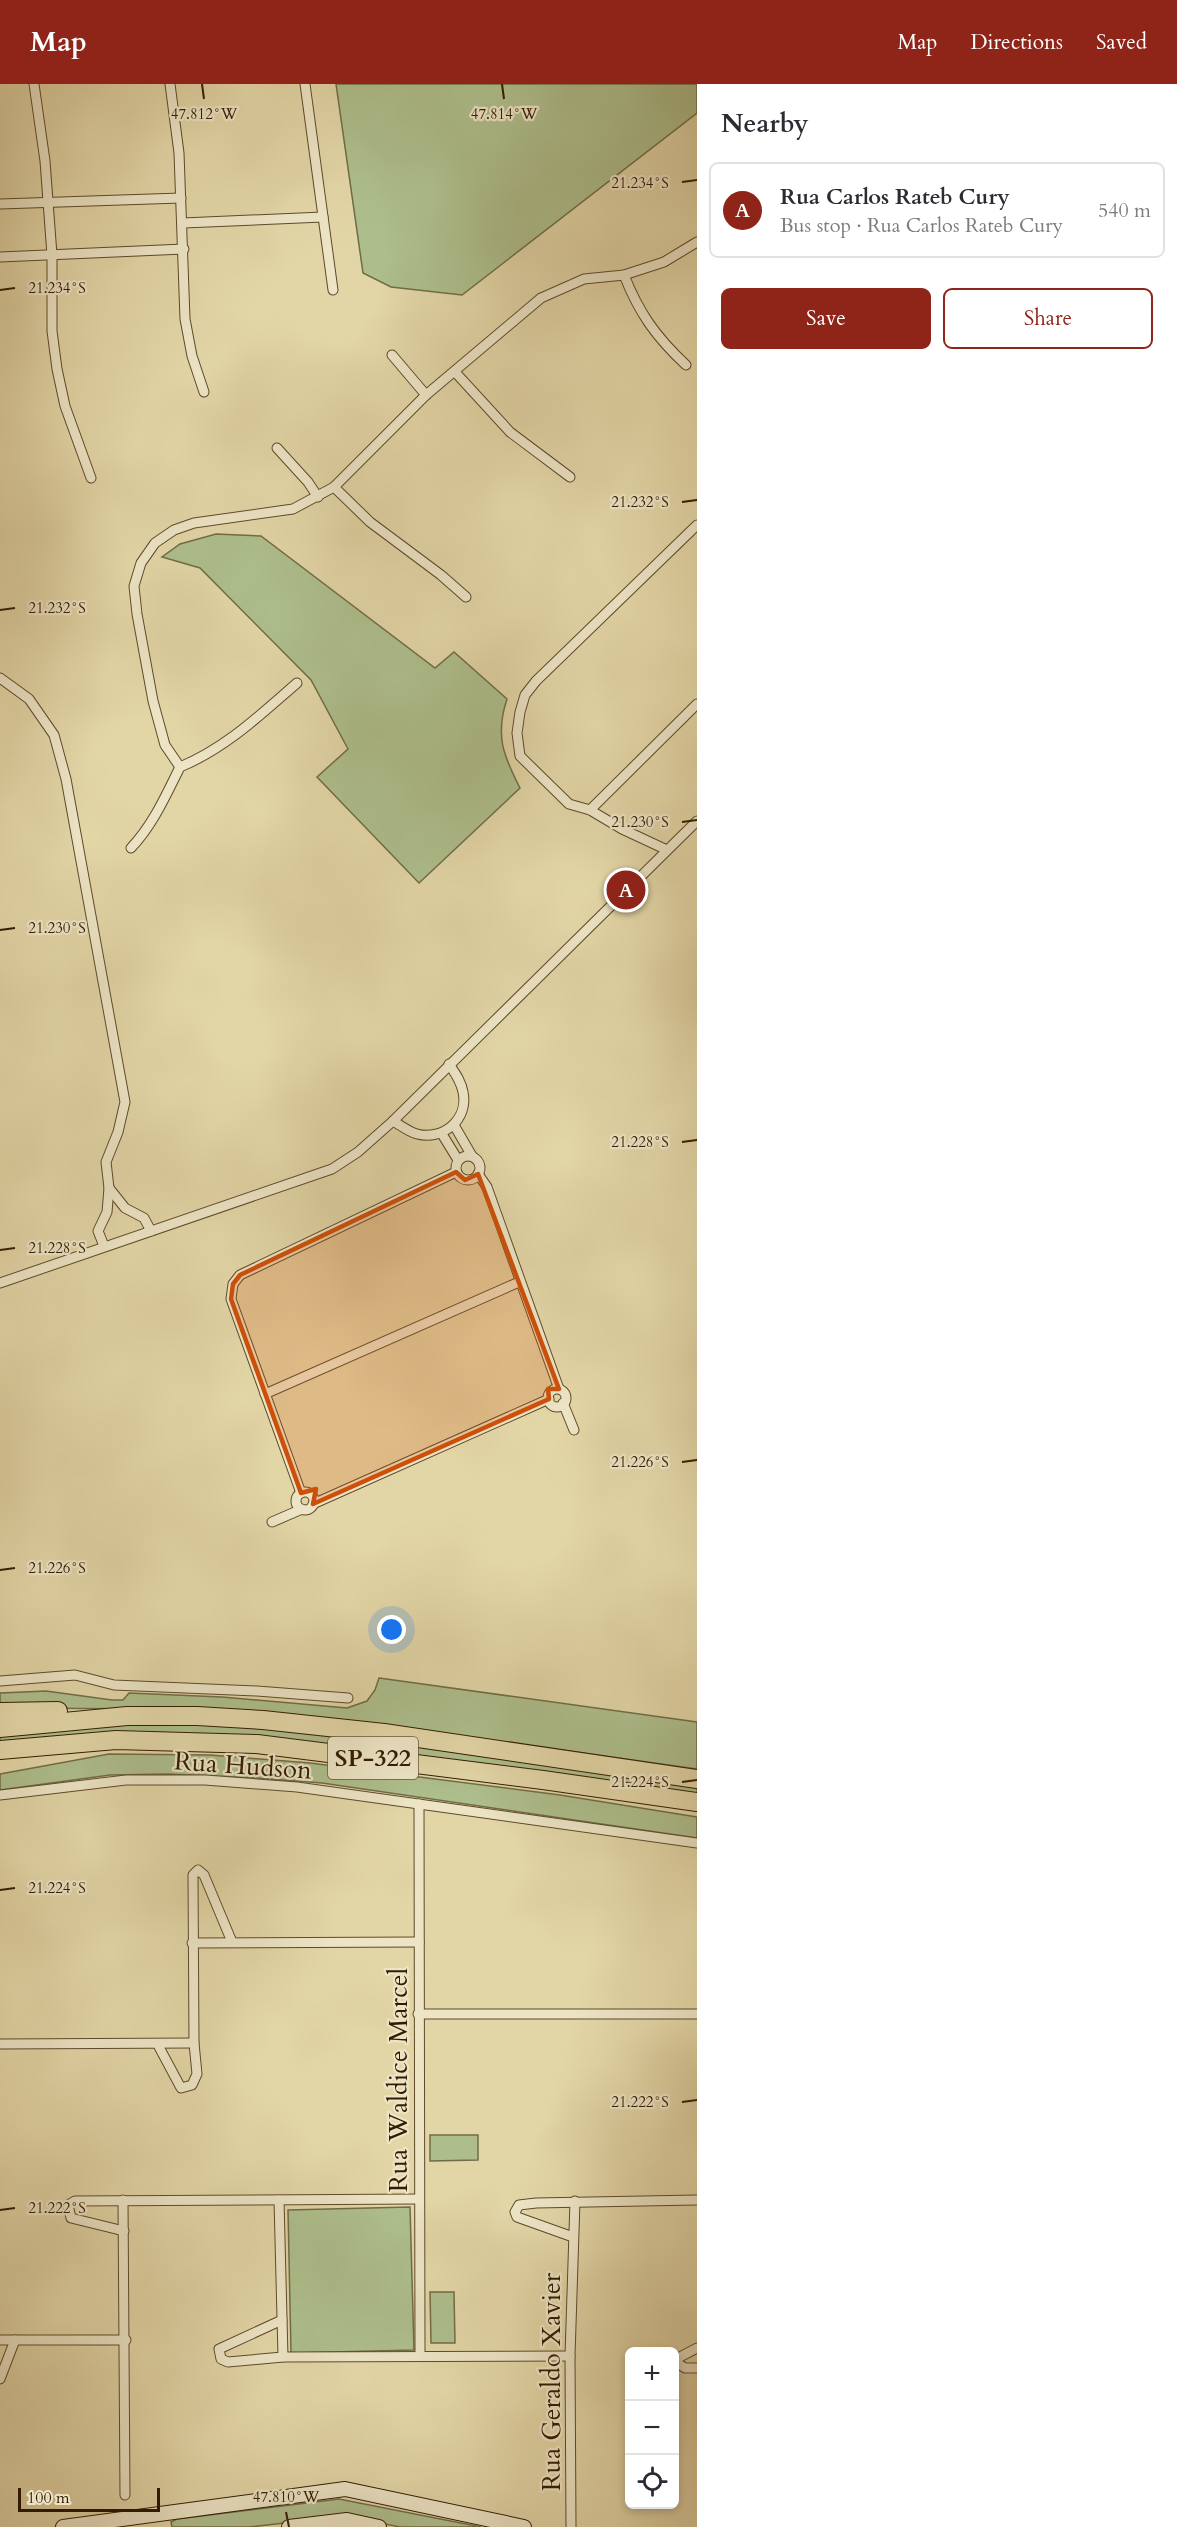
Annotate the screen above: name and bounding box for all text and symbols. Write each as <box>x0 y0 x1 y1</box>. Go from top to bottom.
text: Map <box>30 23 87 61</box>
text: Map <box>897 28 937 57</box>
text: Directions <box>970 28 1063 57</box>
text: Saved <box>1096 28 1147 57</box>
text: 47.812°W <box>171 104 238 124</box>
text: 47.814°W <box>471 104 538 124</box>
text: Nearby <box>721 106 809 141</box>
text: 21.234°S <box>611 173 669 193</box>
text: Rua Carlos Rateb Cury <box>780 182 1010 212</box>
text: A <box>735 197 750 224</box>
text: 540 m <box>1098 197 1151 224</box>
text: Bus stop · Rua Carlos Rateb Cury <box>780 212 1063 239</box>
text: 21.234°S <box>28 278 86 298</box>
button: Save <box>721 288 931 349</box>
button: Share <box>943 288 1153 349</box>
text: 21.232°S <box>611 492 669 512</box>
text: 21.232°S <box>28 598 86 618</box>
text: 21.230°S <box>611 812 669 832</box>
pin: A <box>606 868 646 912</box>
text: 21.230°S <box>28 918 86 938</box>
text: 21.228°S <box>611 1132 669 1152</box>
text: 21.228°S <box>28 1238 86 1258</box>
text: 21.226°S <box>611 1452 669 1472</box>
text: 21.226°S <box>28 1558 86 1578</box>
your location <box>377 1615 406 1644</box>
road number: SP-322 <box>328 1737 418 1779</box>
street label: Rua Hudson <box>173 1743 313 1788</box>
text: 21.224°S <box>611 1772 669 1792</box>
text: 21.224°S <box>28 1878 86 1898</box>
street label: Rua Waldice Marcel <box>381 1967 416 2192</box>
text: 21.222°S <box>611 2092 669 2112</box>
text: 21.222°S <box>28 2198 86 2218</box>
street label: Rua Geraldo Xavier <box>534 2272 569 2491</box>
map controls <box>625 2347 679 2509</box>
button: + <box>625 2347 679 2401</box>
button: − <box>625 2401 679 2455</box>
button: locate <box>625 2455 679 2509</box>
scale bar <box>18 2485 160 2512</box>
text: 100 m <box>27 2487 69 2509</box>
text: 47.810°W <box>253 2487 320 2507</box>

